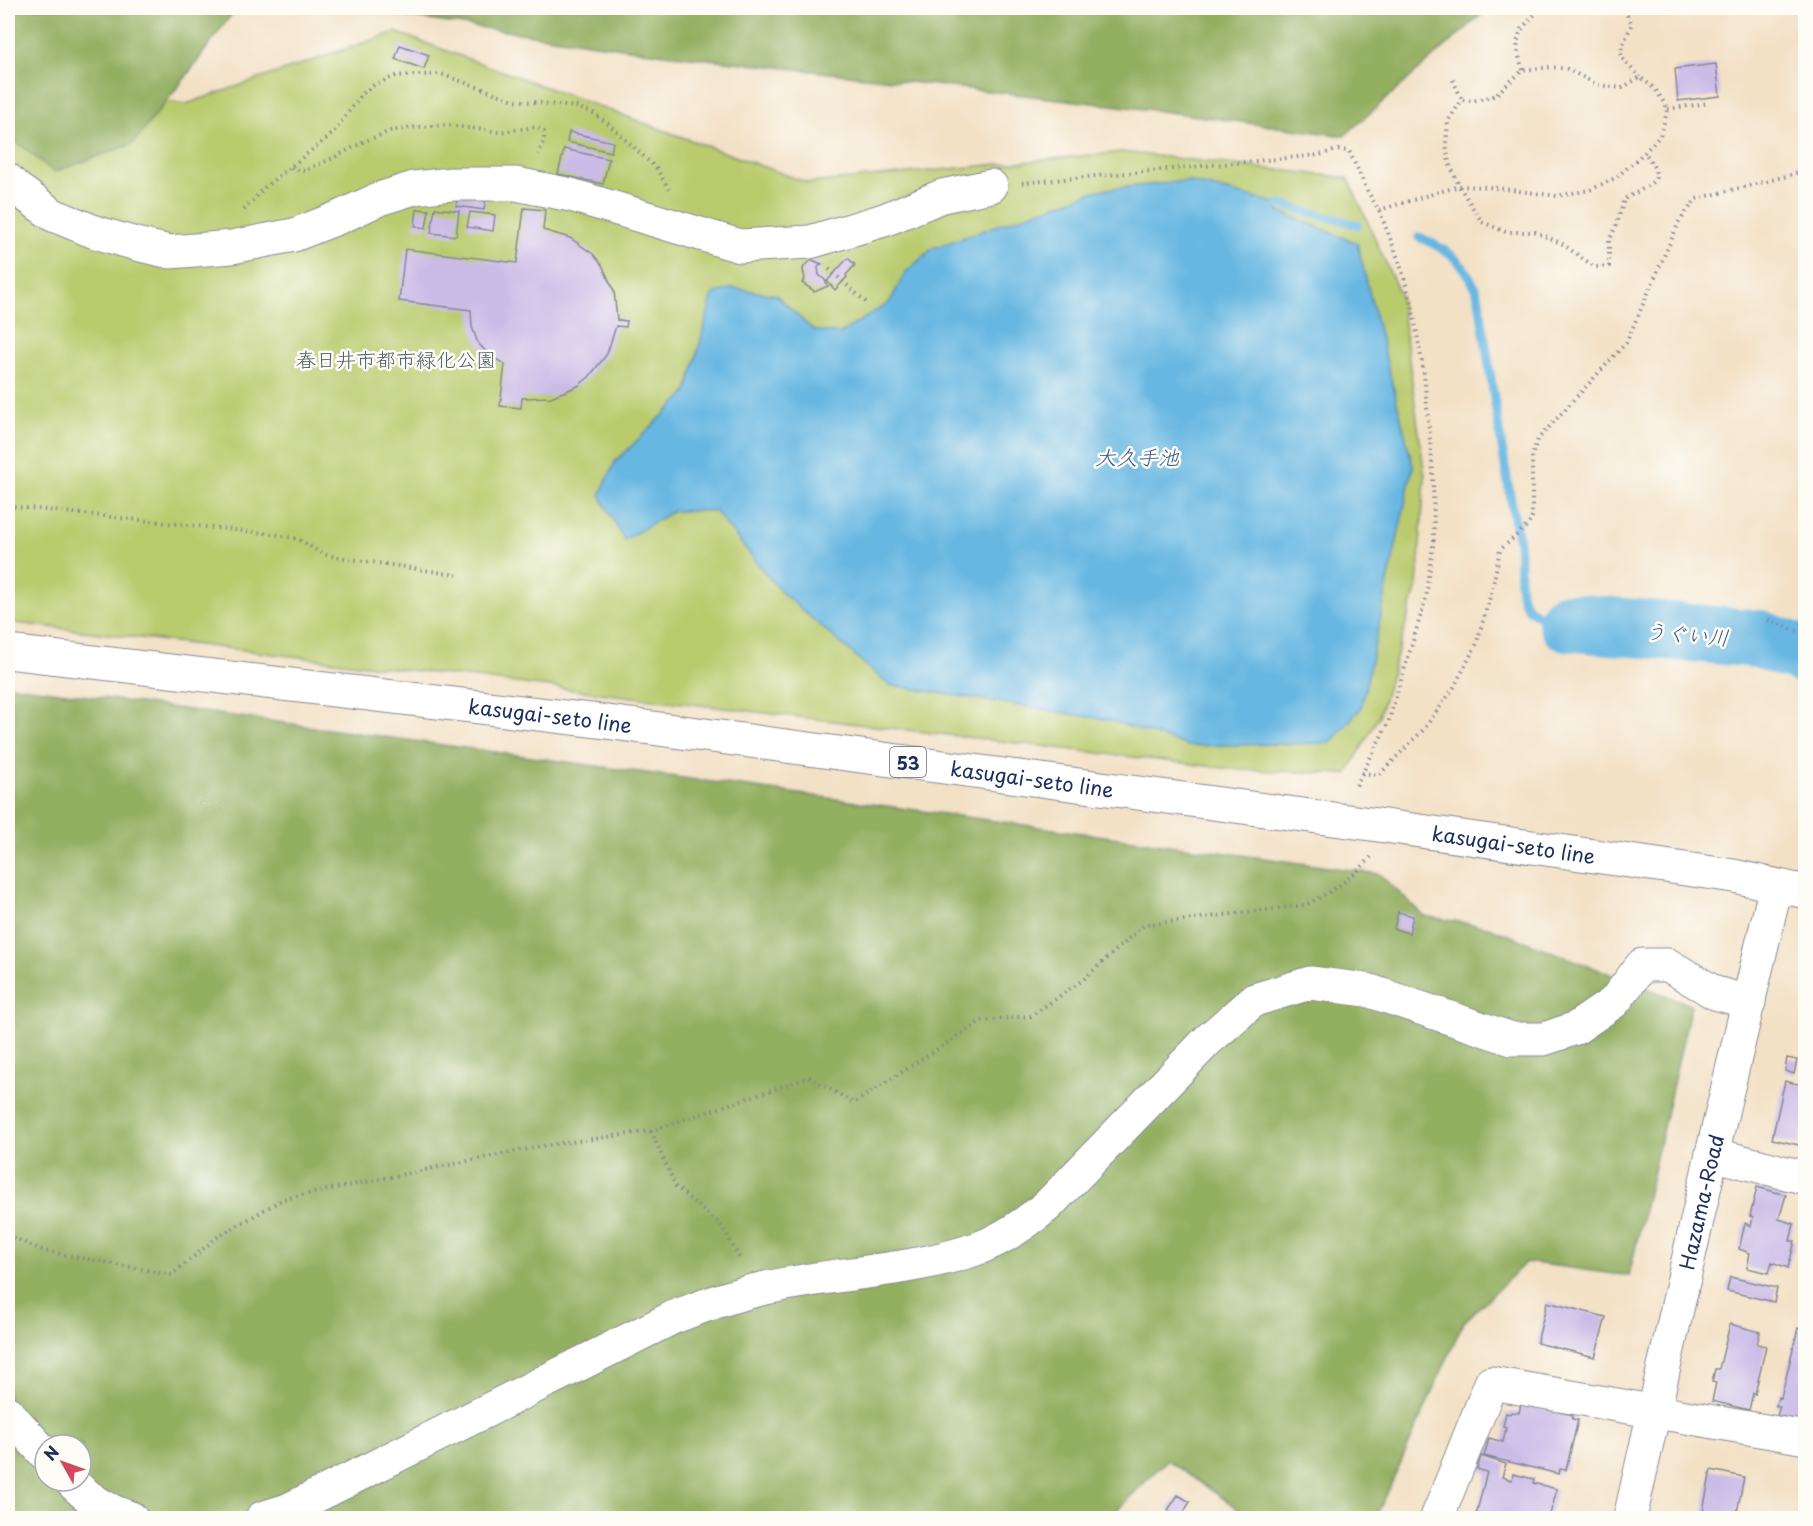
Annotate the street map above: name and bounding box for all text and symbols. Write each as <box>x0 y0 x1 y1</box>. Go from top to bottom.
park label: 春日井市都市緑化公園 <box>296 344 496 374</box>
water label: 大久手池 <box>1095 440 1180 472</box>
water label: うぐい川 <box>1644 613 1730 653</box>
street label: kasugai-seto line <box>467 691 634 740</box>
road number: 53 <box>890 747 926 777</box>
street label: kasugai-seto line <box>949 753 1116 805</box>
street label: kasugai-seto line <box>1430 818 1597 871</box>
street label: Hazama-Road <box>1671 1131 1731 1273</box>
north arrow <box>33 1433 93 1493</box>
text: N <box>37 1440 64 1465</box>

